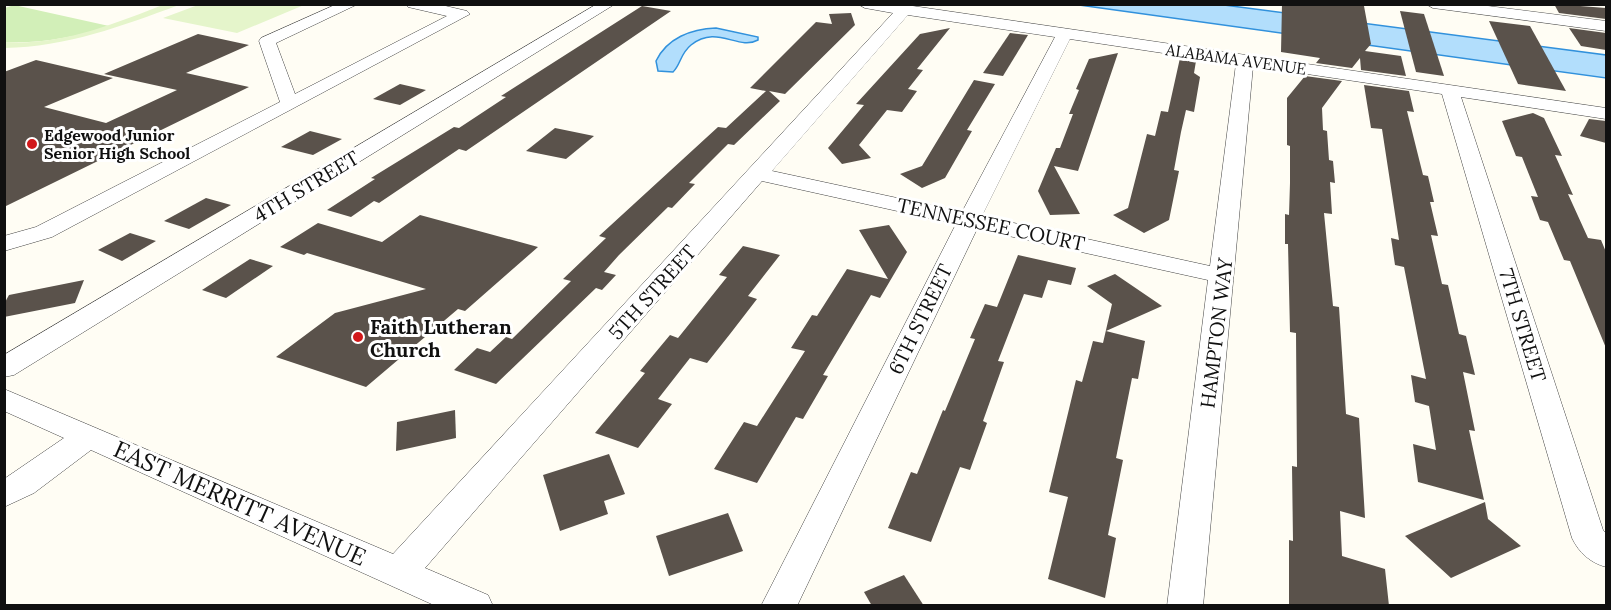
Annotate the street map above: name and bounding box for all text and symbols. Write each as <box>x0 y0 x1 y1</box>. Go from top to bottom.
street label: ALABAMA AVENUE <box>1163 39 1308 79</box>
place label: Edgewood Junior Senior High School <box>44 125 190 163</box>
marker: Edgewood Junior Senior High School <box>25 137 39 151</box>
street label: 4TH STREET <box>249 145 364 227</box>
street label: TENNESSEE COURT <box>895 192 1087 256</box>
street label: 5TH STREET <box>603 239 701 345</box>
street label: HAMPTON WAY <box>1194 256 1238 410</box>
street label: 6TH STREET <box>883 260 958 378</box>
street label: 7TH STREET <box>1494 265 1552 385</box>
place label: Faith Lutheran Church <box>370 314 512 362</box>
marker: Faith Lutheran Church <box>351 330 365 344</box>
street label: EAST MERRITT AVENUE <box>109 433 371 573</box>

